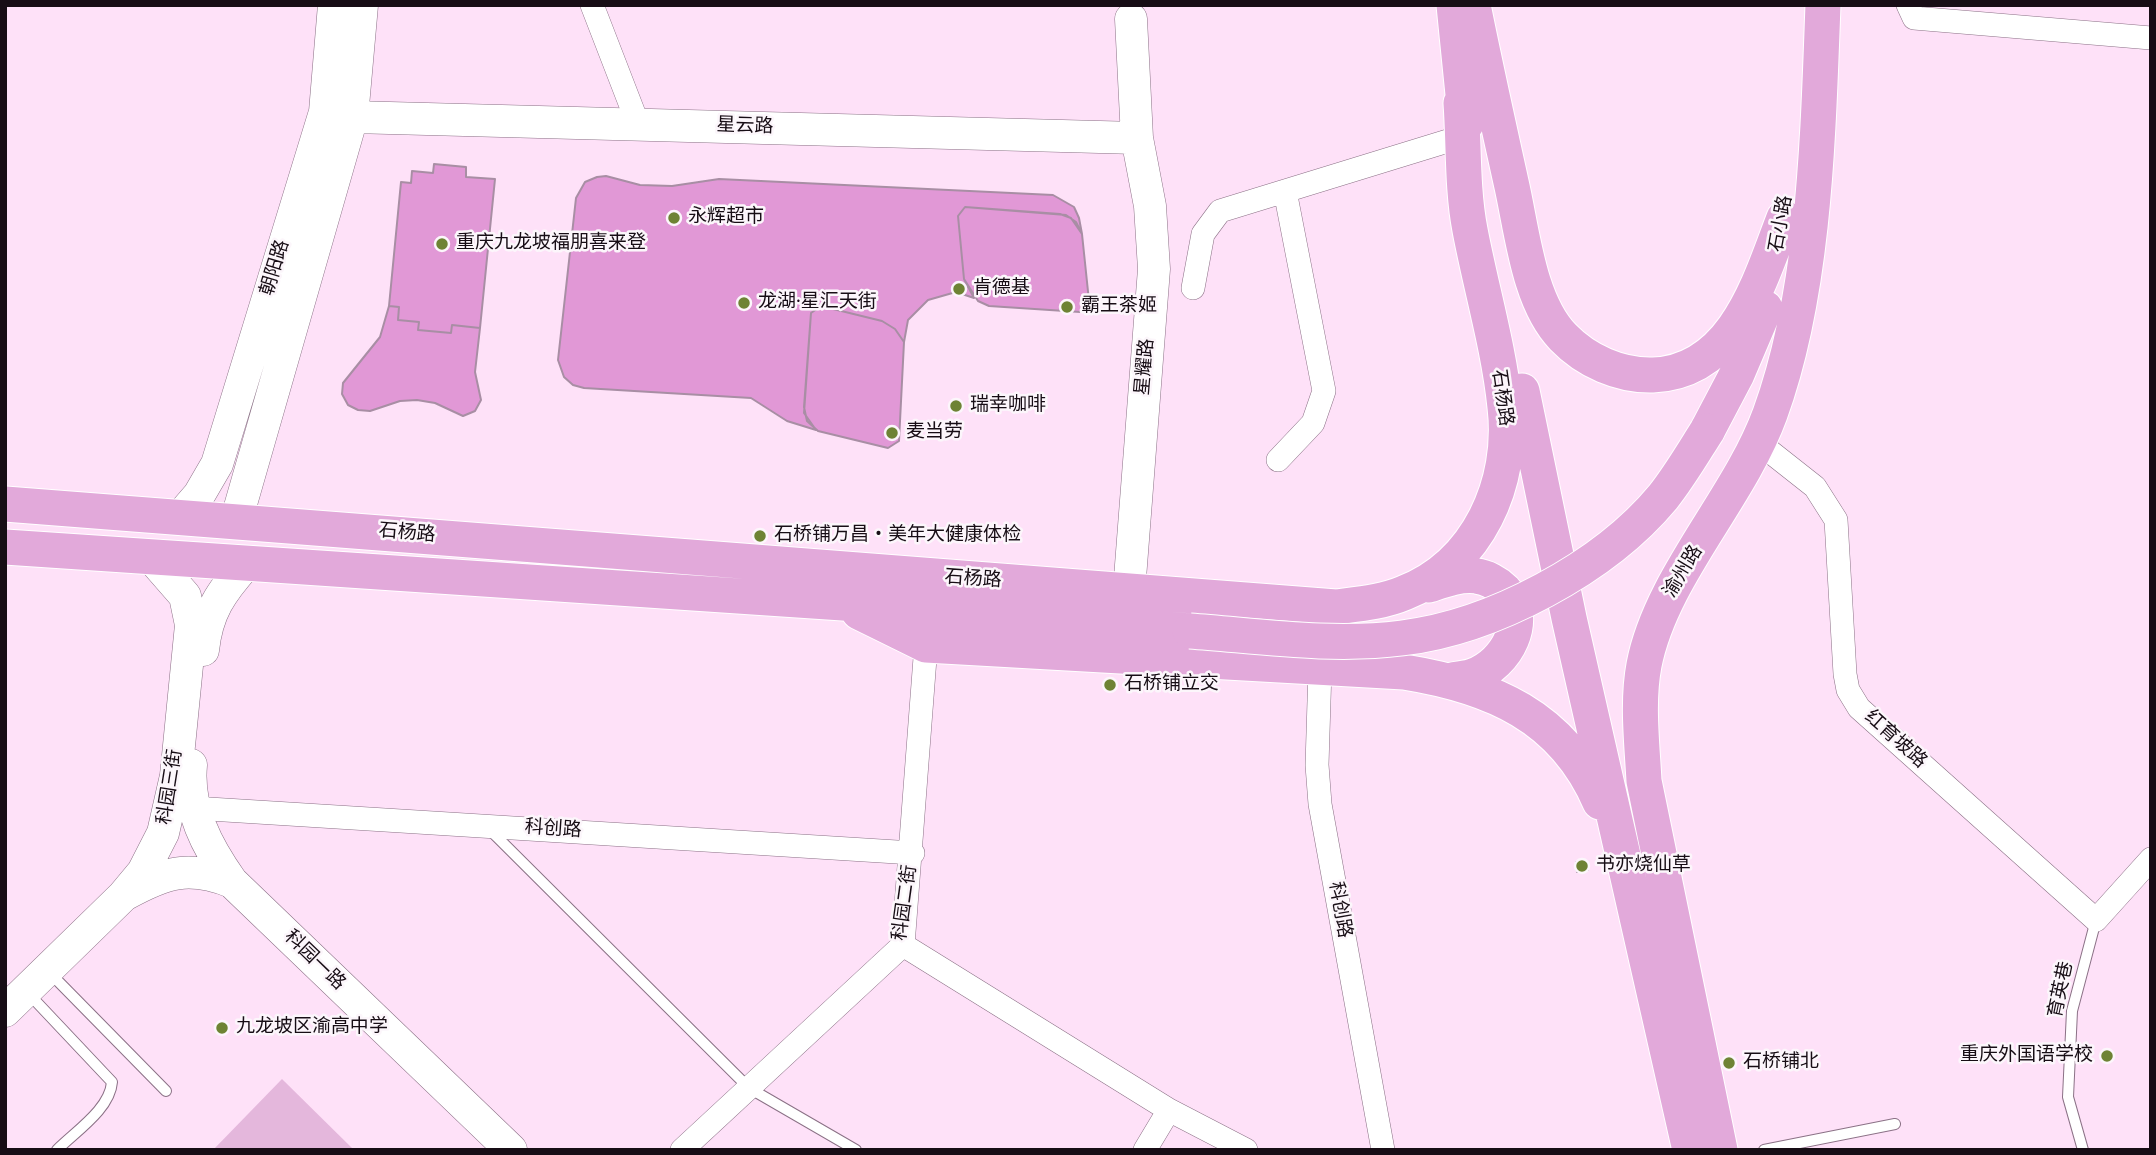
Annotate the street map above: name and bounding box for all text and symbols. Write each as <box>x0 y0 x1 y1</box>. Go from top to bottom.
street label: 星云路 <box>716 115 774 139</box>
street label: 石小路 <box>1766 194 1798 254</box>
place label: 永辉超市 <box>688 207 764 229</box>
marker: 永辉超市 <box>666 210 682 226</box>
place label: 重庆九龙坡福朋喜来登 <box>456 233 646 255</box>
marker: 重庆九龙坡福朋喜来登 <box>434 236 450 252</box>
street label: 朝阳路 <box>257 237 295 299</box>
place label: 肯德基 <box>973 278 1030 300</box>
marker: 肯德基 <box>951 281 967 297</box>
place label: 龙湖·星汇天街 <box>758 292 877 314</box>
marker: 龙湖·星汇天街 <box>736 295 752 311</box>
place label: 霸王茶姬 <box>1081 296 1157 318</box>
marker: 霸王茶姬 <box>1059 299 1075 315</box>
street label: 星耀路 <box>1132 338 1160 396</box>
street label: 石杨路 <box>1486 368 1516 428</box>
place label: 瑞幸咖啡 <box>970 395 1046 417</box>
marker: 瑞幸咖啡 <box>948 398 964 414</box>
place label: 麦当劳 <box>906 422 963 444</box>
marker: 麦当劳 <box>884 425 900 441</box>
street label: 石杨路 <box>378 520 436 548</box>
place label: 石桥铺万昌‧美年大健康体检 <box>774 525 1021 547</box>
marker: 石桥铺万昌‧美年大健康体检 <box>752 528 768 544</box>
street label: 渝州路 <box>1660 542 1708 602</box>
street label: 石杨路 <box>944 567 1002 593</box>
place label: 石桥铺立交 <box>1124 674 1219 696</box>
marker: 石桥铺立交 <box>1102 677 1118 693</box>
street label: 红育坡路 <box>1859 706 1931 774</box>
street label: 科园三街 <box>154 748 188 826</box>
street label: 科创路 <box>524 817 582 843</box>
place label: 书亦烧仙草 <box>1596 855 1691 877</box>
marker: 书亦烧仙草 <box>1574 858 1590 874</box>
street label: 科园二街 <box>889 864 923 942</box>
street label: 科创路 <box>1323 880 1355 940</box>
street label: 科园一路 <box>279 926 349 996</box>
street label: 育英巷 <box>2045 960 2079 1020</box>
place label: 九龙坡区渝高中学 <box>236 1017 388 1039</box>
marker: 九龙坡区渝高中学 <box>214 1020 230 1036</box>
place label: 重庆外国语学校 <box>1960 1045 2093 1067</box>
marker: 重庆外国语学校 <box>2099 1048 2115 1064</box>
place label: 石桥铺北 <box>1743 1052 1819 1074</box>
marker: 石桥铺北 <box>1721 1055 1737 1071</box>

